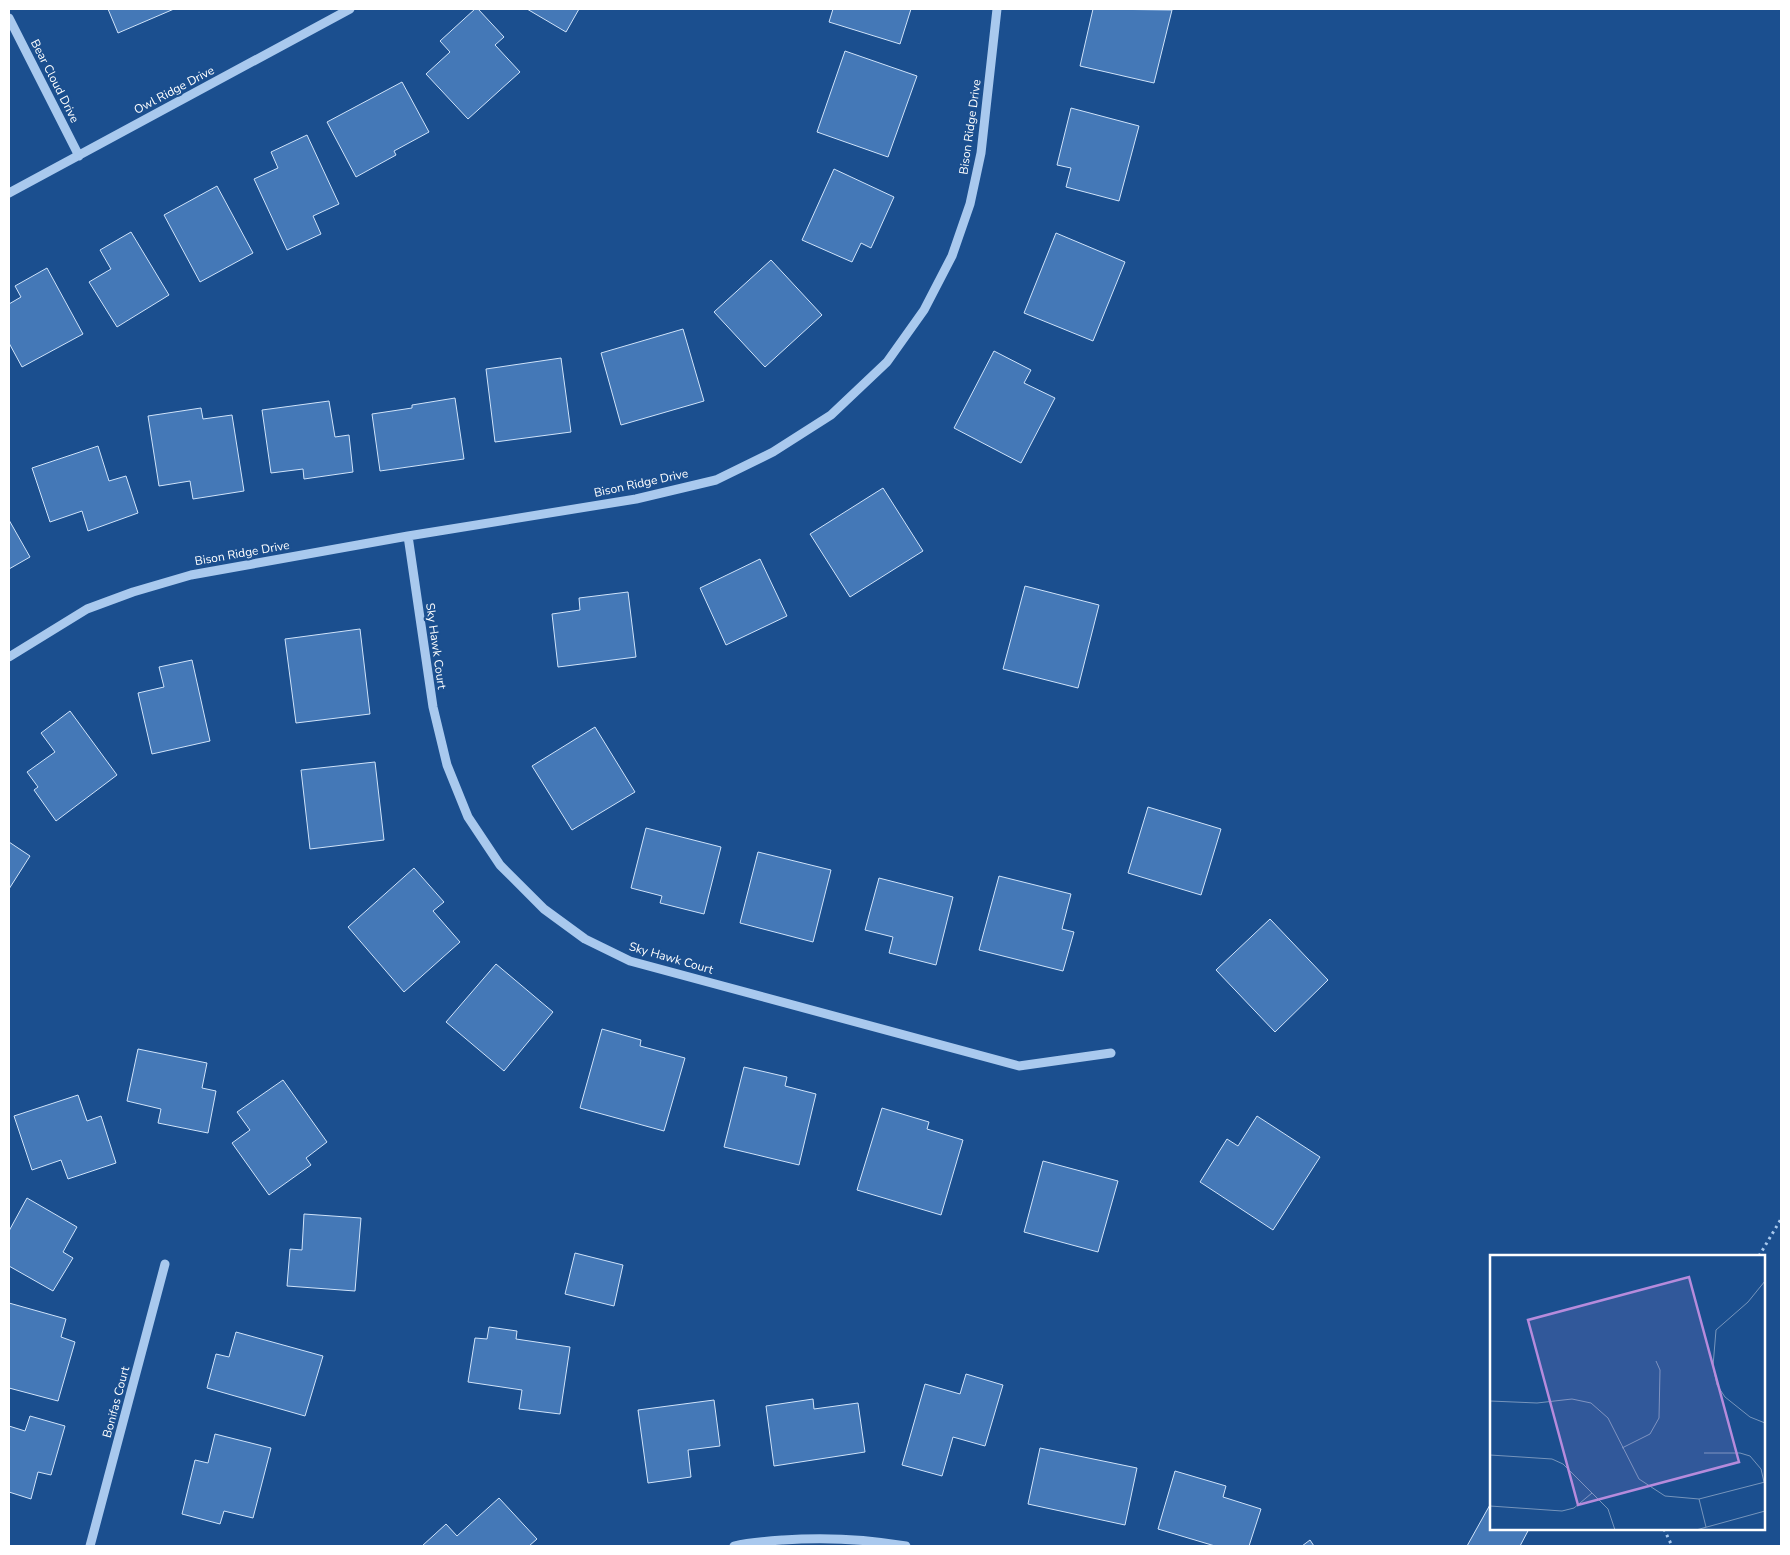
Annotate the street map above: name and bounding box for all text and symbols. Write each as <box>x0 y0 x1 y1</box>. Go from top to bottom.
street label: Bear Cloud Drive <box>27 36 83 126</box>
street label: Owl Ridge Drive <box>131 62 217 118</box>
street label: Bison Ridge Drive <box>955 78 985 176</box>
street label: Bison Ridge Drive <box>592 465 690 501</box>
street label: Bison Ridge Drive <box>193 537 291 569</box>
street label: Sky Hawk Court <box>422 602 450 691</box>
street label: Sky Hawk Court <box>627 938 716 978</box>
inset map <box>1490 1255 1765 1530</box>
street label: Bonifas Court <box>99 1364 133 1440</box>

